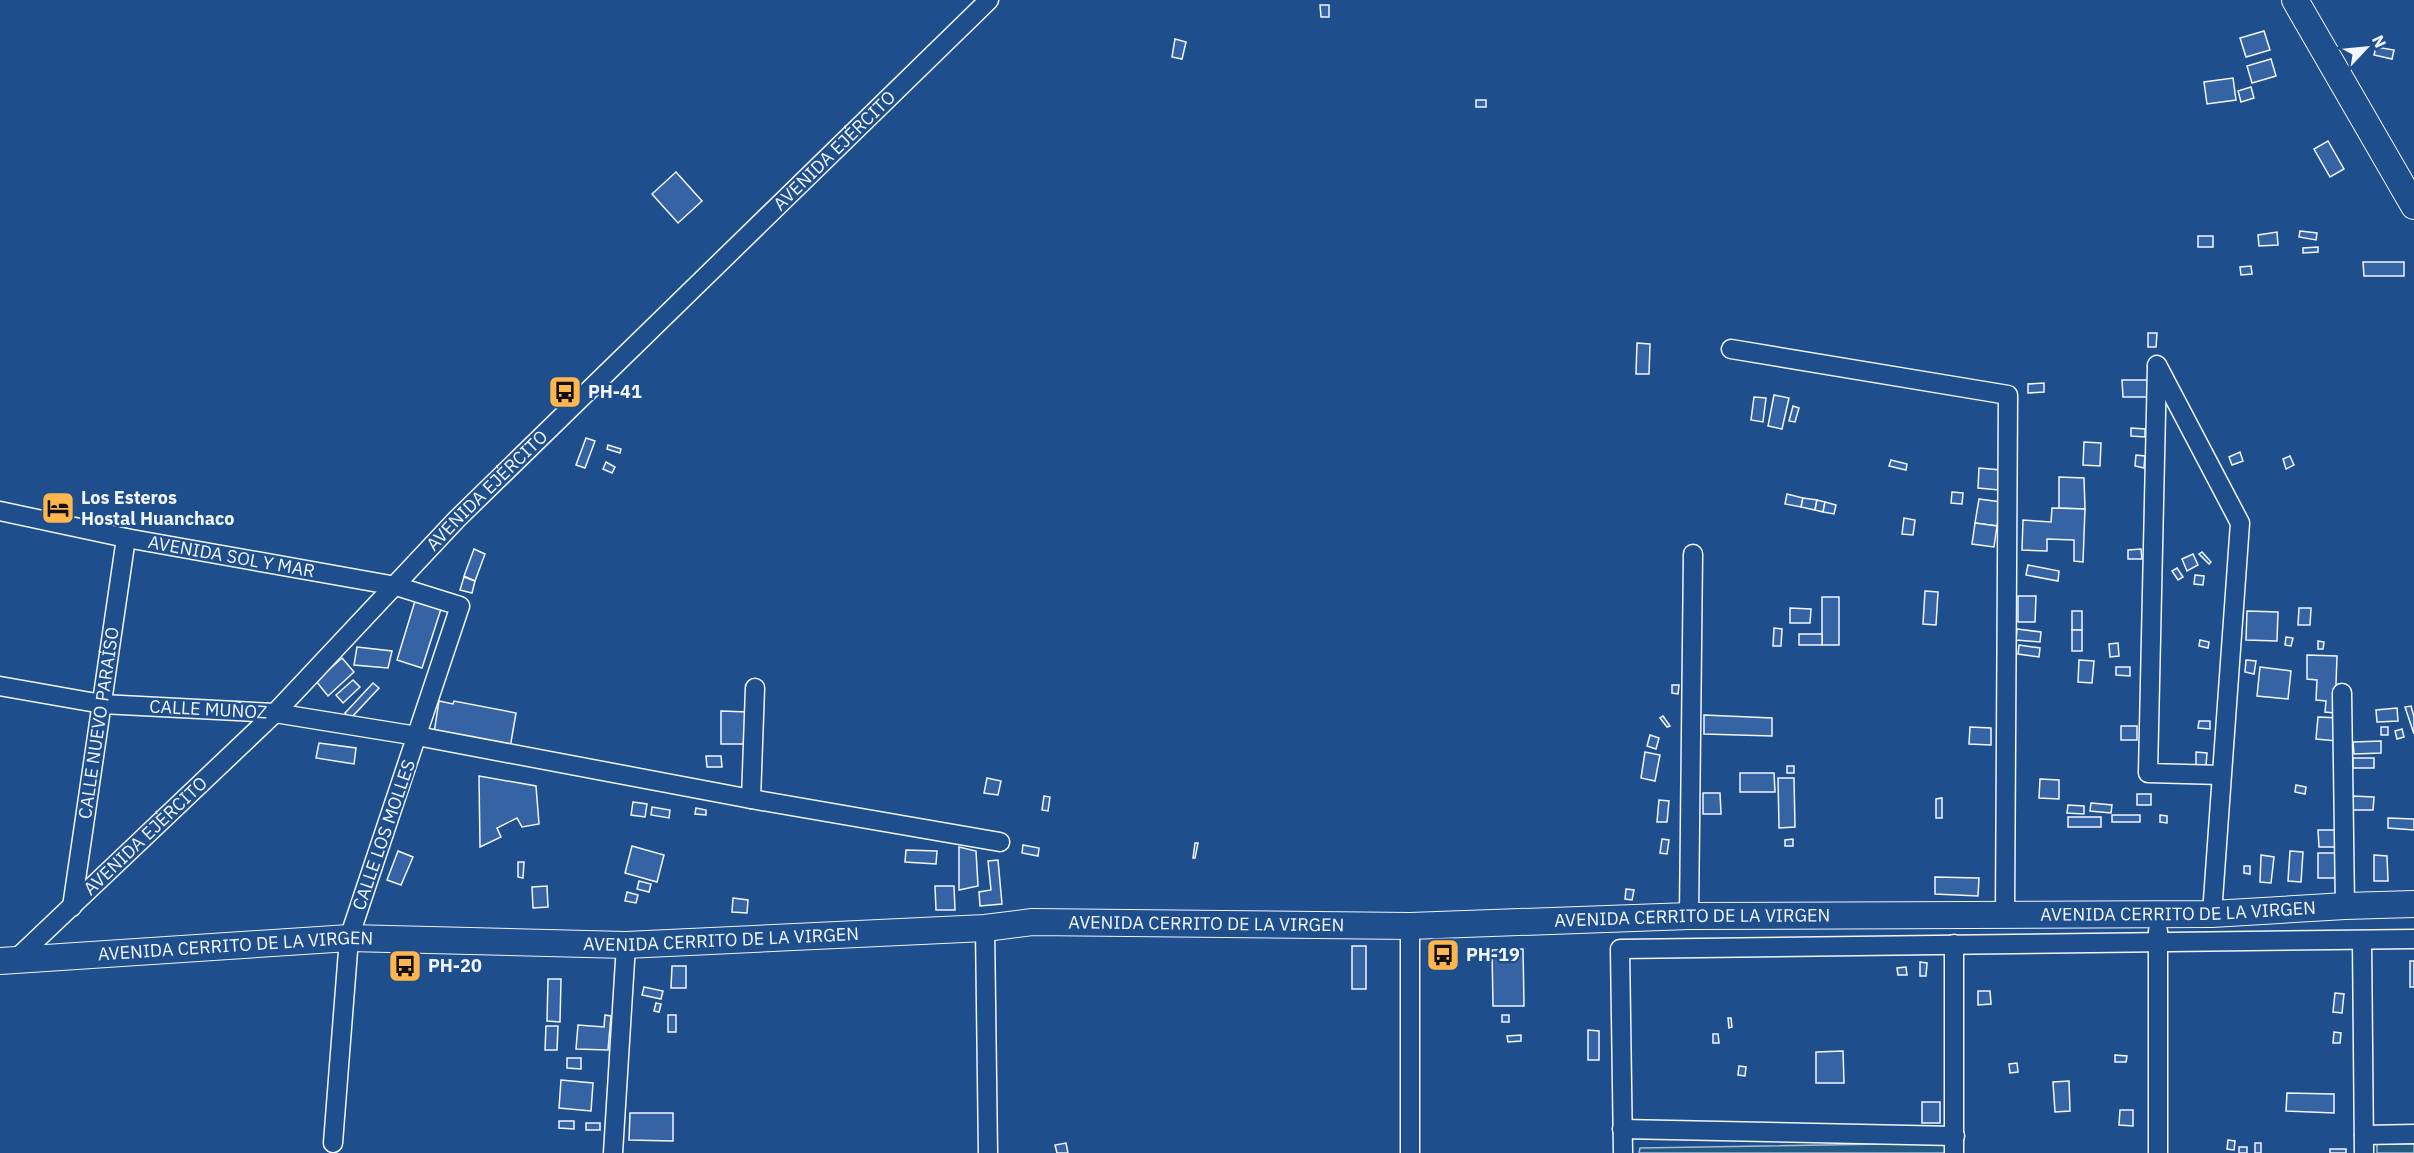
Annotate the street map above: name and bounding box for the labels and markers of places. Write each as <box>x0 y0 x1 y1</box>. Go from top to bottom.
bus stop icon: PH-41 <box>547 374 583 410</box>
place label: PH-41 <box>588 380 642 403</box>
place label: Los Esteros Hostal Huanchaco <box>81 486 234 530</box>
hotel icon: Los Esteros Hostal Huanchaco <box>40 490 76 526</box>
bus stop icon: PH-19 <box>1425 937 1461 973</box>
place label: PH-19 <box>1466 943 1520 966</box>
bus stop icon: PH-20 <box>387 948 423 984</box>
place label: PH-20 <box>428 954 482 977</box>

